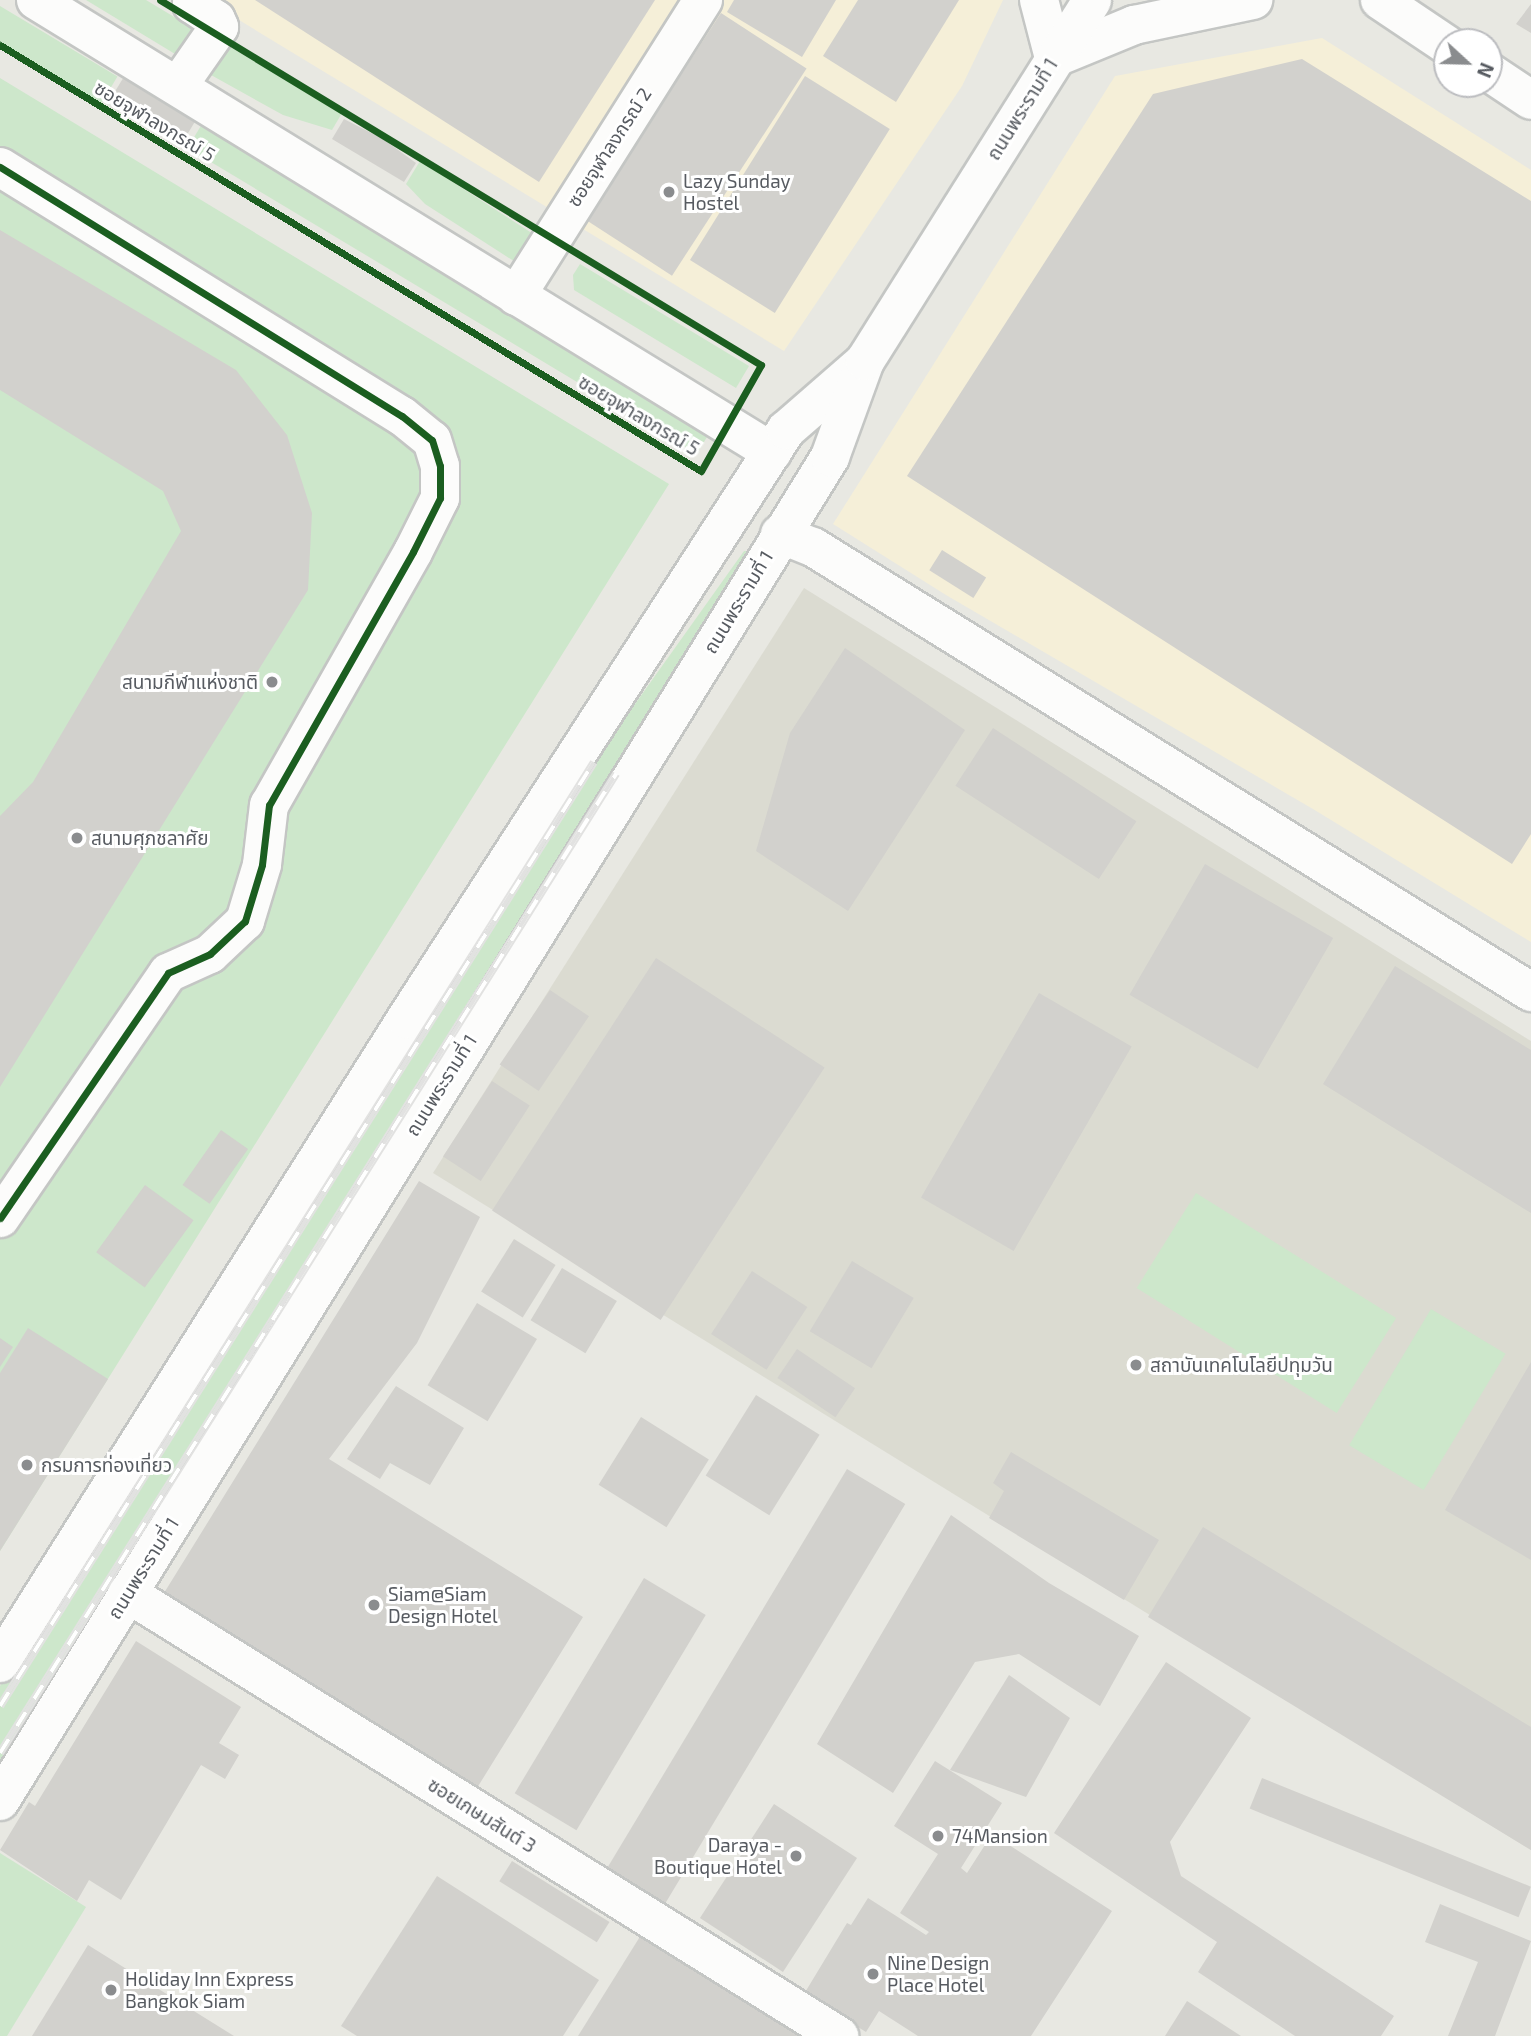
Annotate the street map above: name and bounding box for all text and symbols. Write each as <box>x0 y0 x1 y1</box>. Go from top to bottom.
north arrow <box>1433 28 1503 98</box>
street label: ถนนพระรามที่ 1 <box>982 54 1062 164</box>
text: N <box>1473 60 1499 81</box>
street label: ซอยจุฬาลงกรณ์ 5 <box>91 76 219 166</box>
street label: ซอยจุฬาลงกรณ์ 2 <box>562 83 656 211</box>
place label: Lazy Sunday Hostel <box>683 170 791 214</box>
marker: Lazy Sunday Hostel <box>661 184 677 200</box>
street label: ซอยจุฬาลงกรณ์ 5 <box>575 370 703 460</box>
street label: ถนนพระรามที่ 1 <box>698 547 778 657</box>
place label: สนามกีฬาแห่งชาติ <box>122 671 258 693</box>
marker: สนามกีฬาแห่งชาติ <box>264 674 280 690</box>
place label: สนามศุภชลาศัย <box>91 827 209 849</box>
marker: สนามศุภชลาศัย <box>69 830 85 846</box>
street label: ถนนพระรามที่ 1 <box>401 1030 481 1140</box>
place label: สถาบันเทคโนโลยีปทุมวัน <box>1150 1354 1333 1376</box>
marker: สถาบันเทคโนโลยีปทุมวัน <box>1128 1357 1144 1373</box>
place label: กรมการท่องเที่ยว <box>41 1454 172 1476</box>
marker: กรมการท่องเที่ยว <box>19 1457 35 1473</box>
street label: ถนนพระรามที่ 1 <box>103 1513 183 1623</box>
place label: Siam@Siam Design Hotel <box>388 1583 498 1627</box>
marker: Siam@Siam Design Hotel <box>366 1597 382 1613</box>
street label: ซอยเกษมสันต์ 3 <box>424 1773 540 1857</box>
place label: 74Mansion <box>952 1825 1048 1847</box>
marker: 74Mansion <box>930 1828 946 1844</box>
place label: Daraya - Boutique Hotel <box>654 1834 782 1878</box>
marker: Daraya - Boutique Hotel <box>788 1848 804 1864</box>
place label: Nine Design Place Hotel <box>887 1952 989 1996</box>
marker: Nine Design Place Hotel <box>865 1966 881 1982</box>
place label: Holiday Inn Express Bangkok Siam <box>125 1968 294 2012</box>
marker: Holiday Inn Express Bangkok Siam <box>103 1982 119 1998</box>

